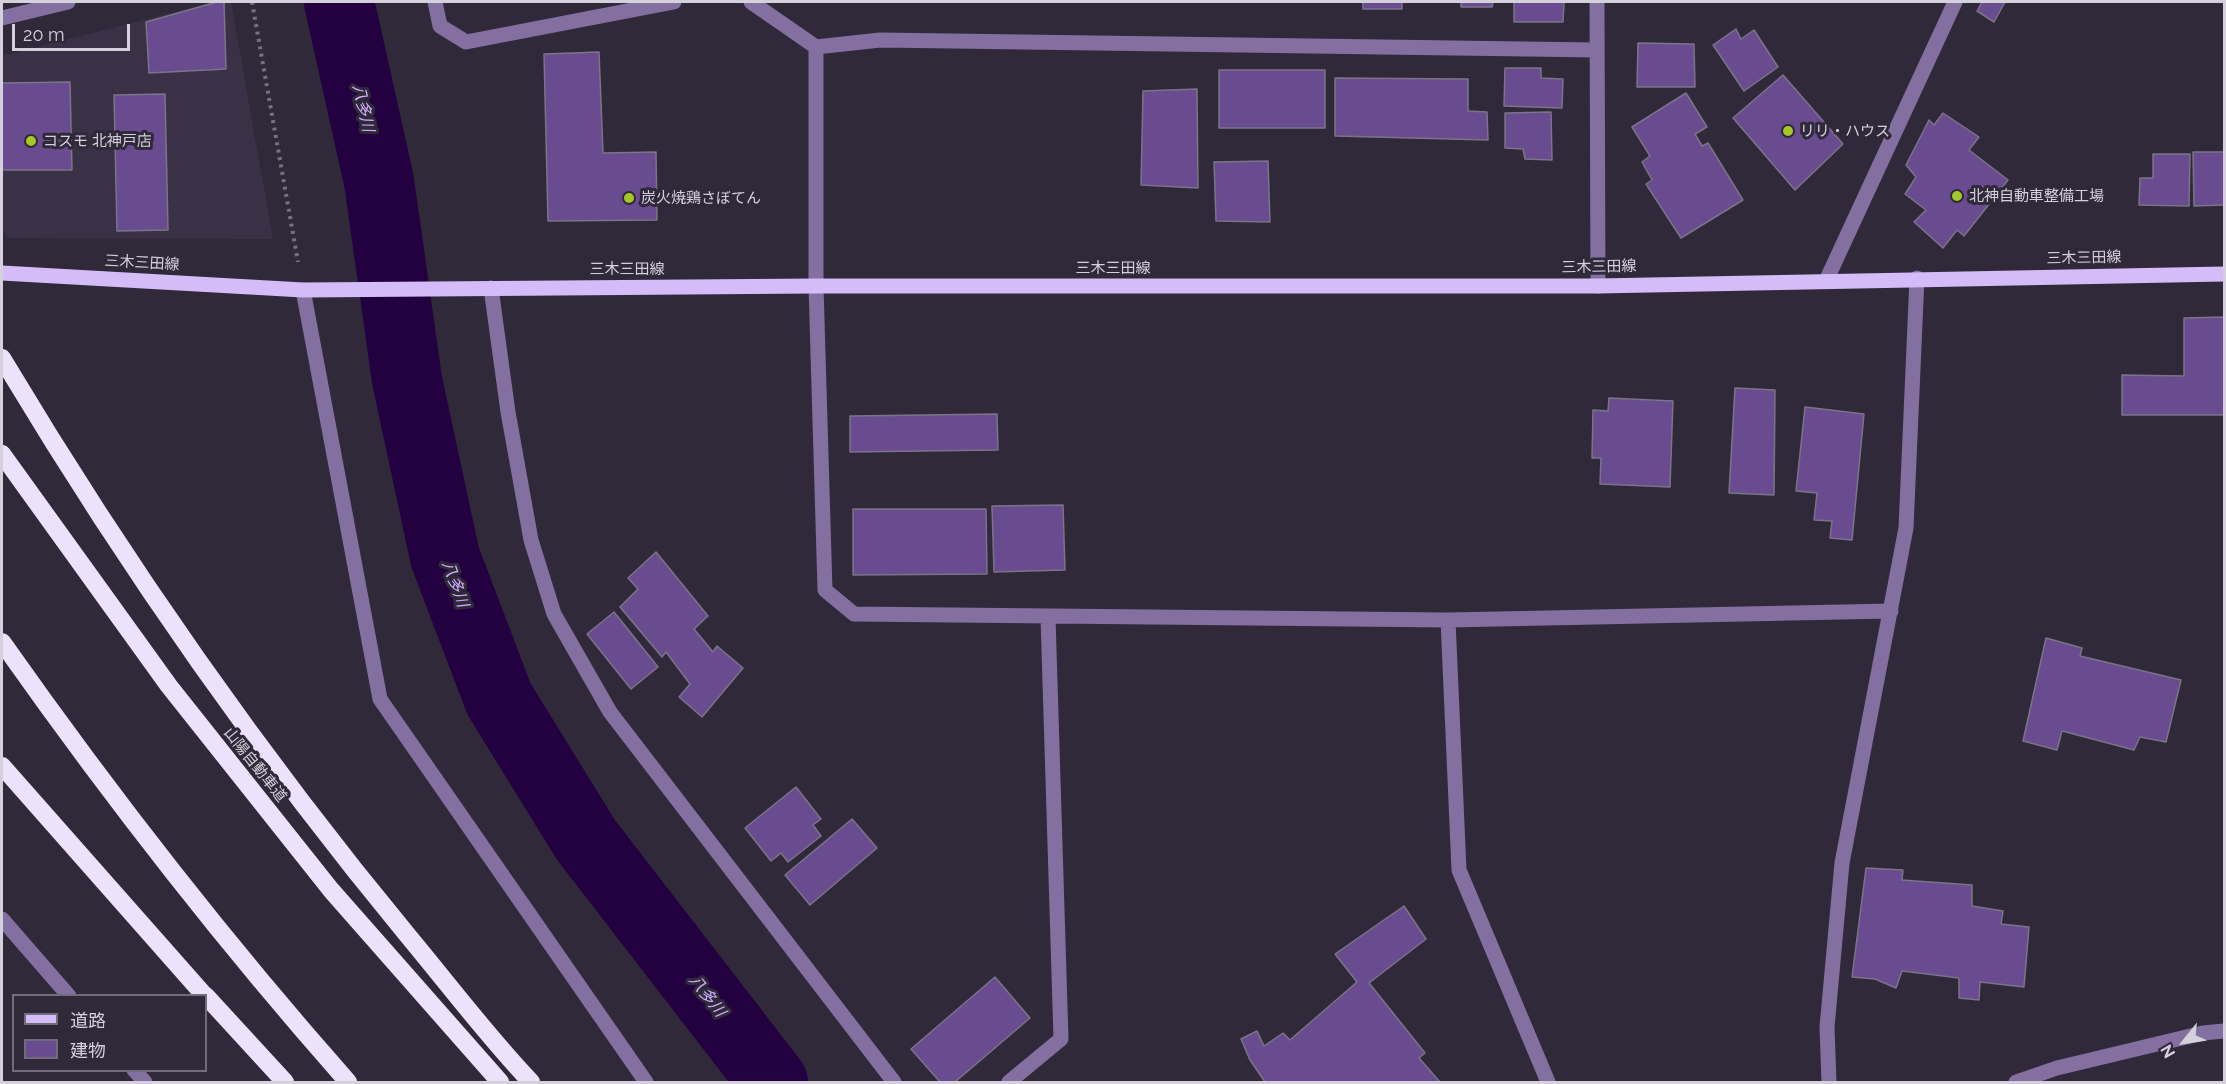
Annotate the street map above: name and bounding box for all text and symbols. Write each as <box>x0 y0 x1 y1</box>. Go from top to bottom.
scale bar <box>15 12 134 50</box>
text: 20 m <box>23 24 65 45</box>
water label: 八多川 <box>348 82 378 134</box>
place label: リリ・ハウス <box>1800 122 1890 140</box>
marker: リリ・ハウス <box>1781 124 1795 138</box>
place label: コスモ 北神戸店 <box>43 132 152 150</box>
marker: コスモ 北神戸店 <box>24 134 38 148</box>
place label: 北神自動車整備工場 <box>1969 187 2104 205</box>
place label: 炭火焼鶏さぼてん <box>641 189 761 207</box>
marker: 北神自動車整備工場 <box>1950 189 1964 203</box>
marker: 炭火焼鶏さぼてん <box>622 191 636 205</box>
street label: 三木三田線 <box>2046 248 2122 268</box>
street label: 三木三田線 <box>104 252 180 274</box>
street label: 三木三田線 <box>1561 257 1637 277</box>
street label: 三木三田線 <box>1076 259 1150 277</box>
street label: 三木三田線 <box>590 260 664 278</box>
water label: 八多川 <box>438 558 472 610</box>
street label: 山陽自動車道 <box>220 724 290 806</box>
water label: 八多川 <box>685 971 729 1021</box>
legend <box>12 994 207 1072</box>
text: 道路 <box>70 1010 106 1031</box>
north arrow <box>2154 1012 2214 1072</box>
text: 建物 <box>70 1040 106 1061</box>
text: N <box>2157 1041 2179 1061</box>

